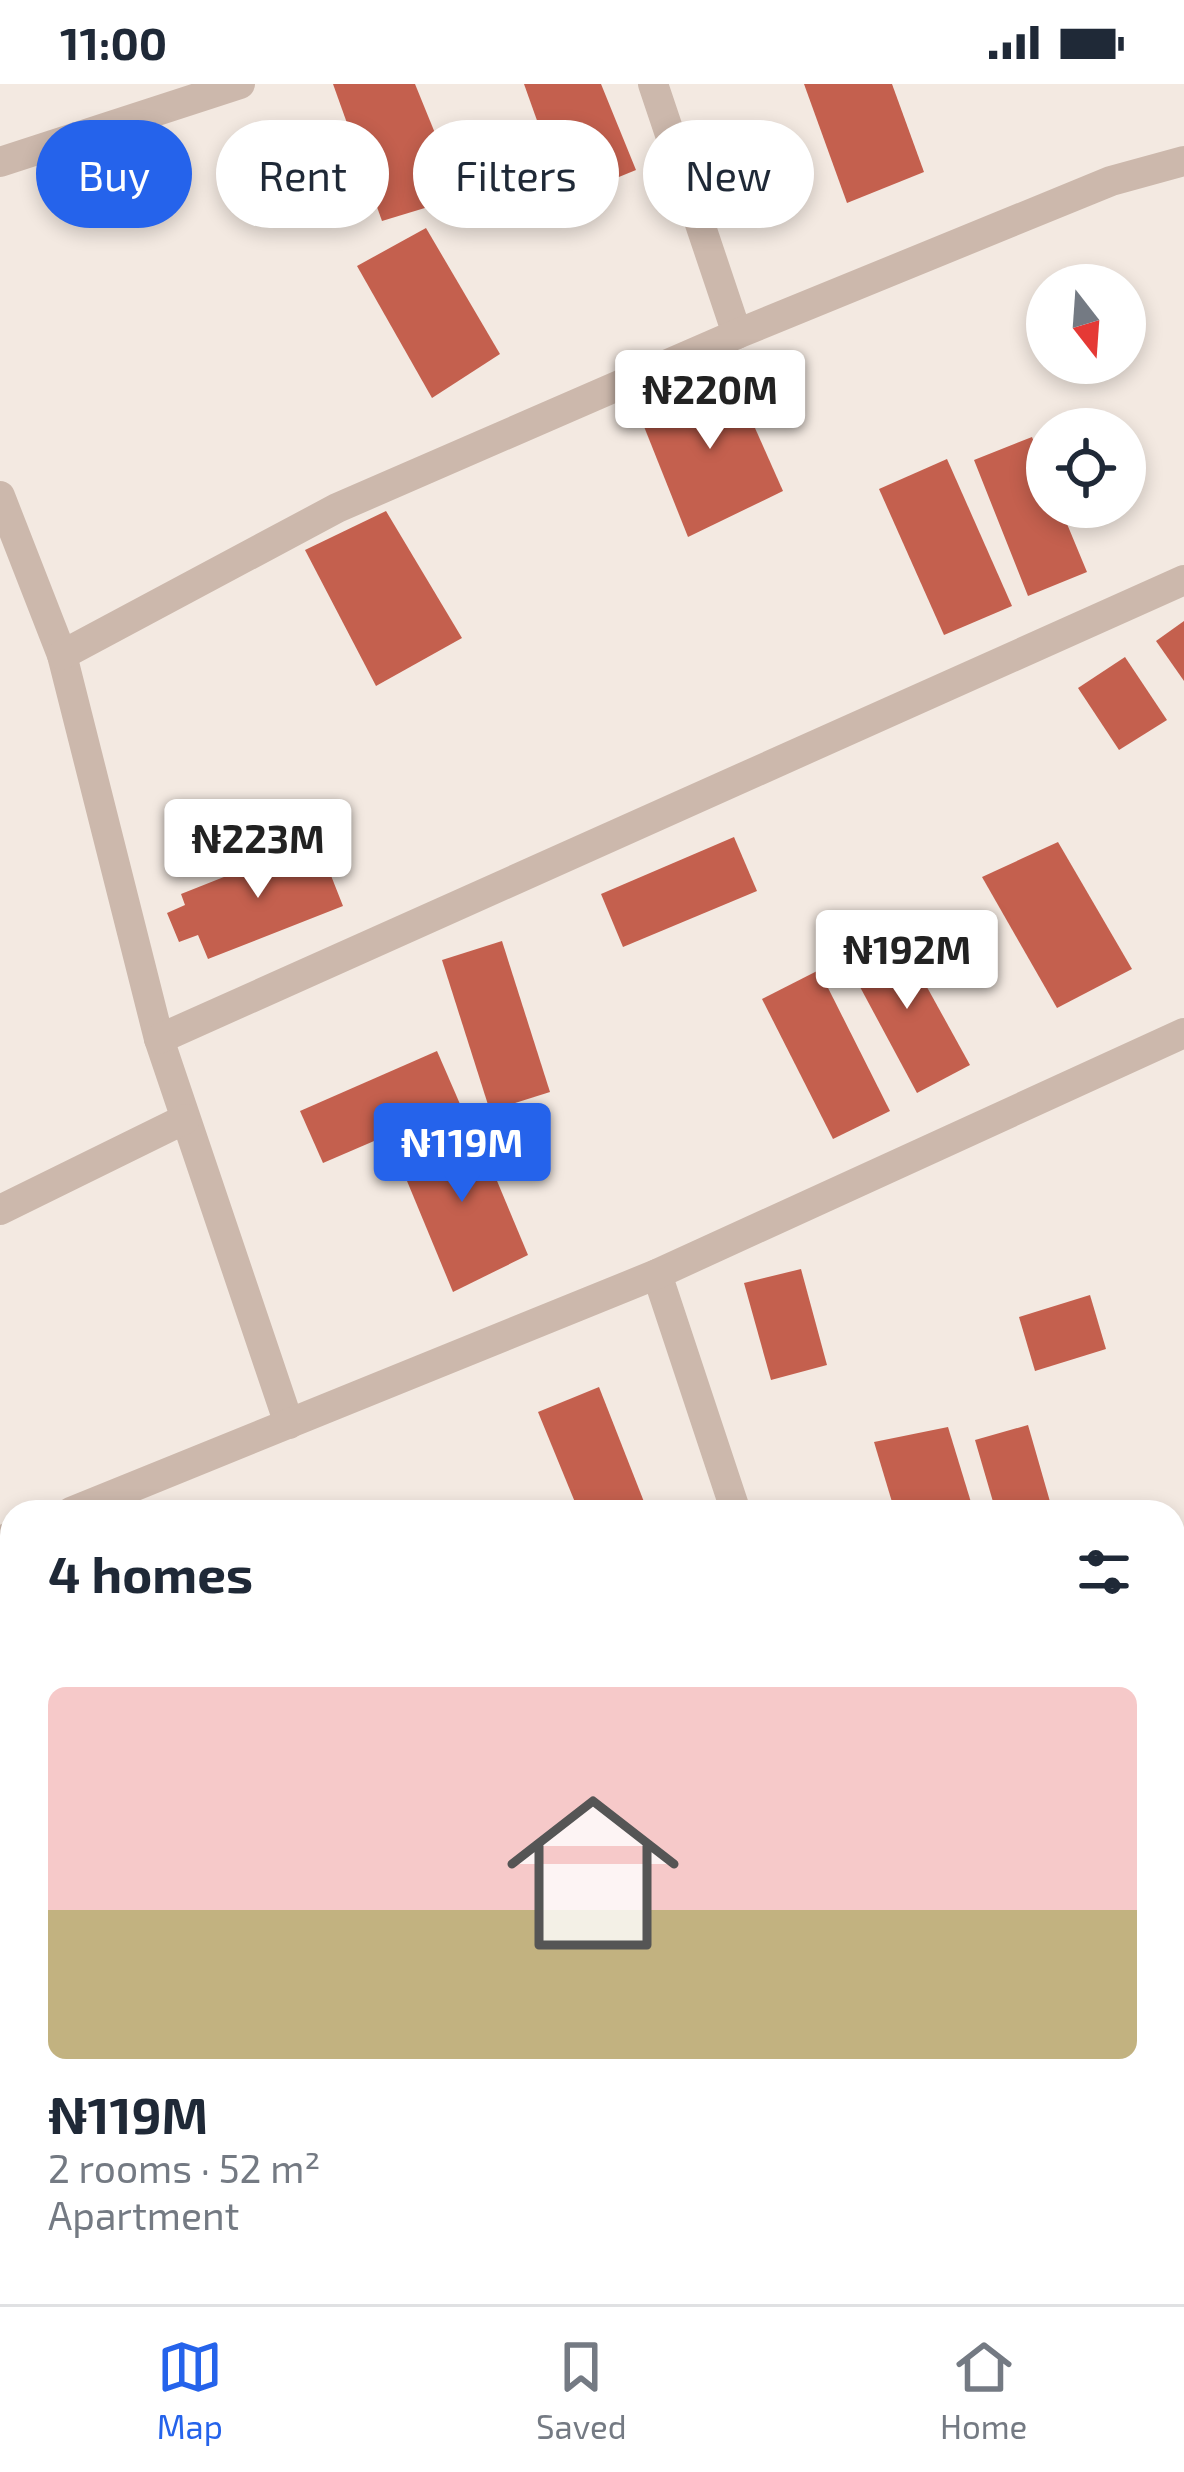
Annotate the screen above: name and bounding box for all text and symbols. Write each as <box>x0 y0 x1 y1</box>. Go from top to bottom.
text: 11:00 <box>60 15 167 69</box>
chip: Buy <box>36 120 192 228</box>
chip: Rent <box>216 120 389 228</box>
chip: Filters <box>413 120 619 228</box>
chip: New <box>643 120 814 228</box>
north arrow <box>1026 264 1146 384</box>
map controls <box>1026 264 1146 528</box>
pin: ₦220M <box>626 350 794 452</box>
text: ₦220M <box>642 365 778 412</box>
button: locate <box>1026 408 1146 528</box>
pin: ₦223M <box>174 799 342 901</box>
text: ₦223M <box>191 814 325 861</box>
pin: ₦192M <box>823 910 991 1012</box>
text: ₦192M <box>843 925 971 972</box>
pin: ₦119M <box>378 1103 546 1205</box>
text: ₦119M <box>401 1118 523 1165</box>
icon: filters <box>1071 1539 1137 1605</box>
text: 4 homes <box>48 1542 253 1603</box>
icon: home <box>485 1765 701 1981</box>
text: ₦119M <box>48 2083 208 2144</box>
text: 2 rooms · 52 m² <box>48 2144 320 2191</box>
text: Apartment <box>48 2191 239 2238</box>
tab: Map <box>157 2334 223 2446</box>
tab: Saved <box>536 2334 627 2446</box>
tab: Home <box>940 2334 1027 2446</box>

